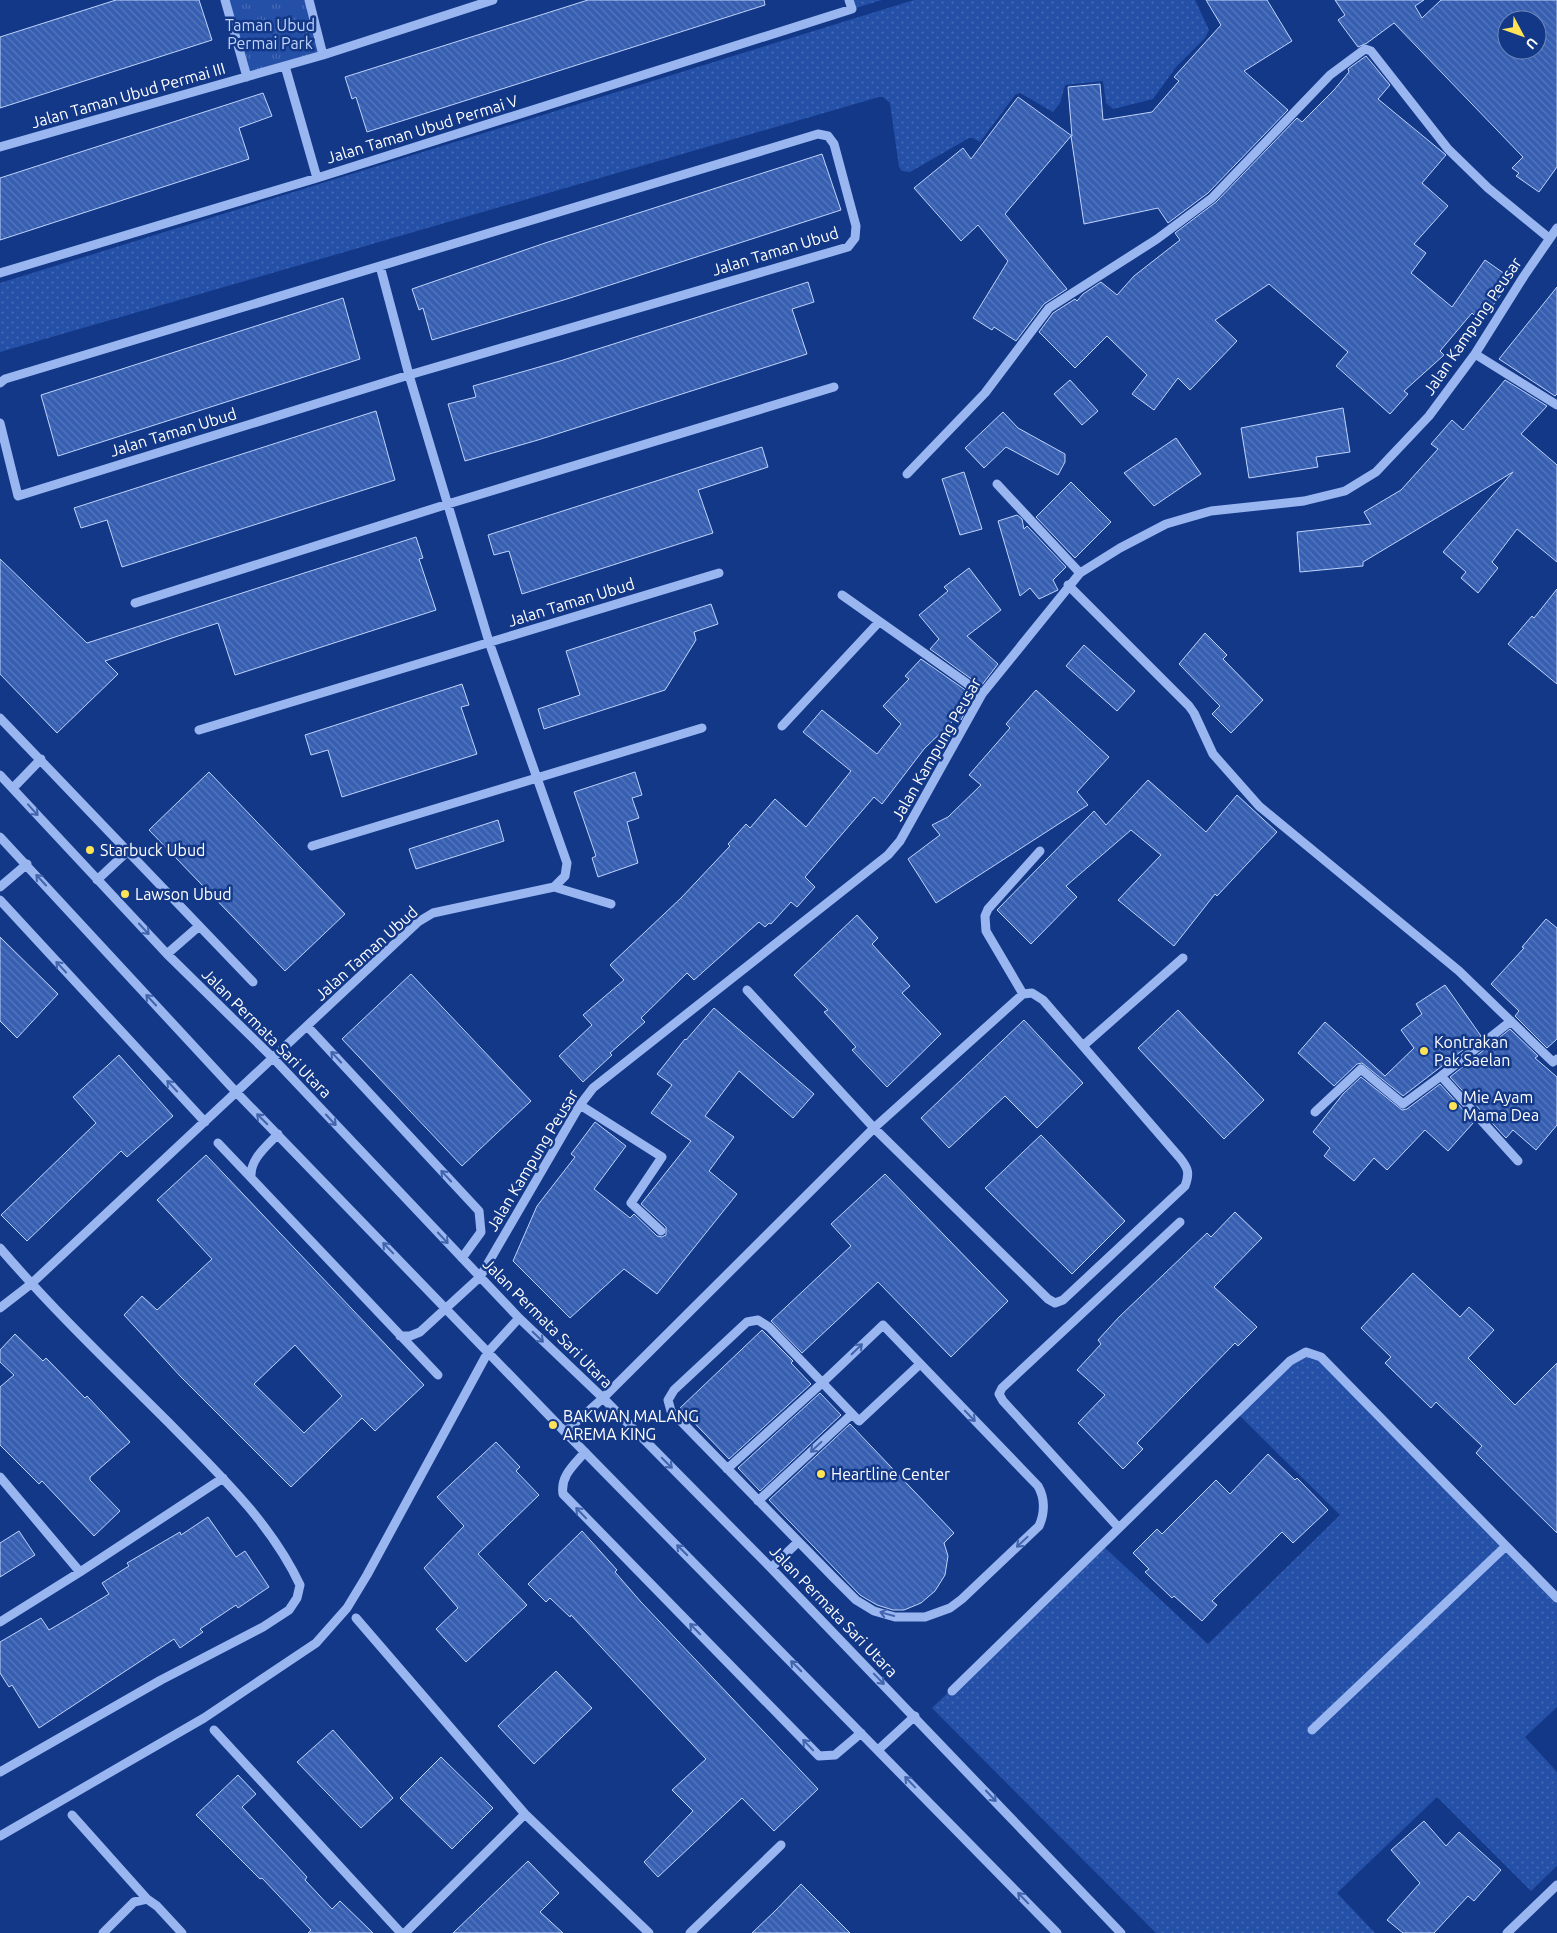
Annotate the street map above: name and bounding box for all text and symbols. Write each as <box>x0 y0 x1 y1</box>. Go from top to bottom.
north arrow <box>1497 10 1547 60</box>
park label: Taman Ubud Permai Park <box>225 16 315 52</box>
text: U <box>1523 35 1541 52</box>
street label: Jalan Taman Ubud Permai III <box>29 59 227 131</box>
street label: Jalan Taman Ubud Permai V <box>324 91 520 167</box>
street label: Jalan Taman Ubud <box>710 223 840 279</box>
street label: Jalan Kampung Peusar <box>1419 254 1525 398</box>
street label: Jalan Taman Ubud <box>108 404 238 460</box>
street label: Jalan Taman Ubud <box>506 574 636 630</box>
street label: Jalan Kampung Peusar <box>888 674 984 824</box>
one-way arrow <box>27 804 39 817</box>
place label: Starbuck Ubud <box>100 841 205 859</box>
marker: Starbuck Ubud <box>84 844 96 856</box>
one-way arrow <box>35 874 47 887</box>
place label: Lawson Ubud <box>135 885 232 903</box>
marker: Lawson Ubud <box>119 888 131 900</box>
street label: Jalan Taman Ubud <box>311 902 421 1004</box>
one-way arrow <box>138 923 150 936</box>
one-way arrow <box>56 960 67 973</box>
street label: Jalan Permata Sari Utara <box>199 965 335 1101</box>
one-way arrow <box>146 994 158 1007</box>
place label: Kontrakan Pak Saelan <box>1434 1033 1510 1069</box>
marker: Kontrakan Pak Saelan <box>1418 1045 1430 1057</box>
one-way arrow <box>330 1051 342 1063</box>
one-way arrow <box>166 1079 178 1092</box>
street label: Jalan Kampung Peusar <box>483 1086 581 1234</box>
place label: Mie Ayam Mama Dea <box>1463 1088 1539 1124</box>
marker: Mie Ayam Mama Dea <box>1447 1100 1459 1112</box>
one-way arrow <box>257 1113 269 1125</box>
one-way arrow <box>325 1114 337 1126</box>
one-way arrow <box>440 1169 452 1182</box>
one-way arrow <box>437 1232 449 1244</box>
one-way arrow <box>382 1242 394 1254</box>
street label: Jalan Permata Sari Utara <box>480 1255 616 1391</box>
one-way arrow <box>532 1330 544 1342</box>
one-way arrow <box>851 1343 863 1356</box>
place label: BAKWAN MALANG AREMA KING <box>563 1407 699 1443</box>
one-way arrow <box>964 1410 976 1423</box>
marker: BAKWAN MALANG AREMA KING <box>547 1419 559 1431</box>
one-way arrow <box>810 1441 823 1453</box>
one-way arrow <box>661 1456 673 1469</box>
place label: Heartline Center <box>831 1465 950 1483</box>
marker: Heartline Center <box>815 1468 827 1480</box>
one-way arrow <box>575 1506 587 1519</box>
one-way arrow <box>1015 1536 1028 1548</box>
street label: Jalan Permata Sari Utara <box>767 1542 901 1680</box>
one-way arrow <box>675 1544 688 1556</box>
one-way arrow <box>879 1609 895 1619</box>
one-way arrow <box>688 1623 701 1635</box>
one-way arrow <box>789 1660 802 1672</box>
one-way arrow <box>872 1672 884 1684</box>
one-way arrow <box>802 1739 814 1751</box>
one-way arrow <box>903 1776 916 1788</box>
one-way arrow <box>985 1790 997 1802</box>
one-way arrow <box>1017 1892 1029 1904</box>

